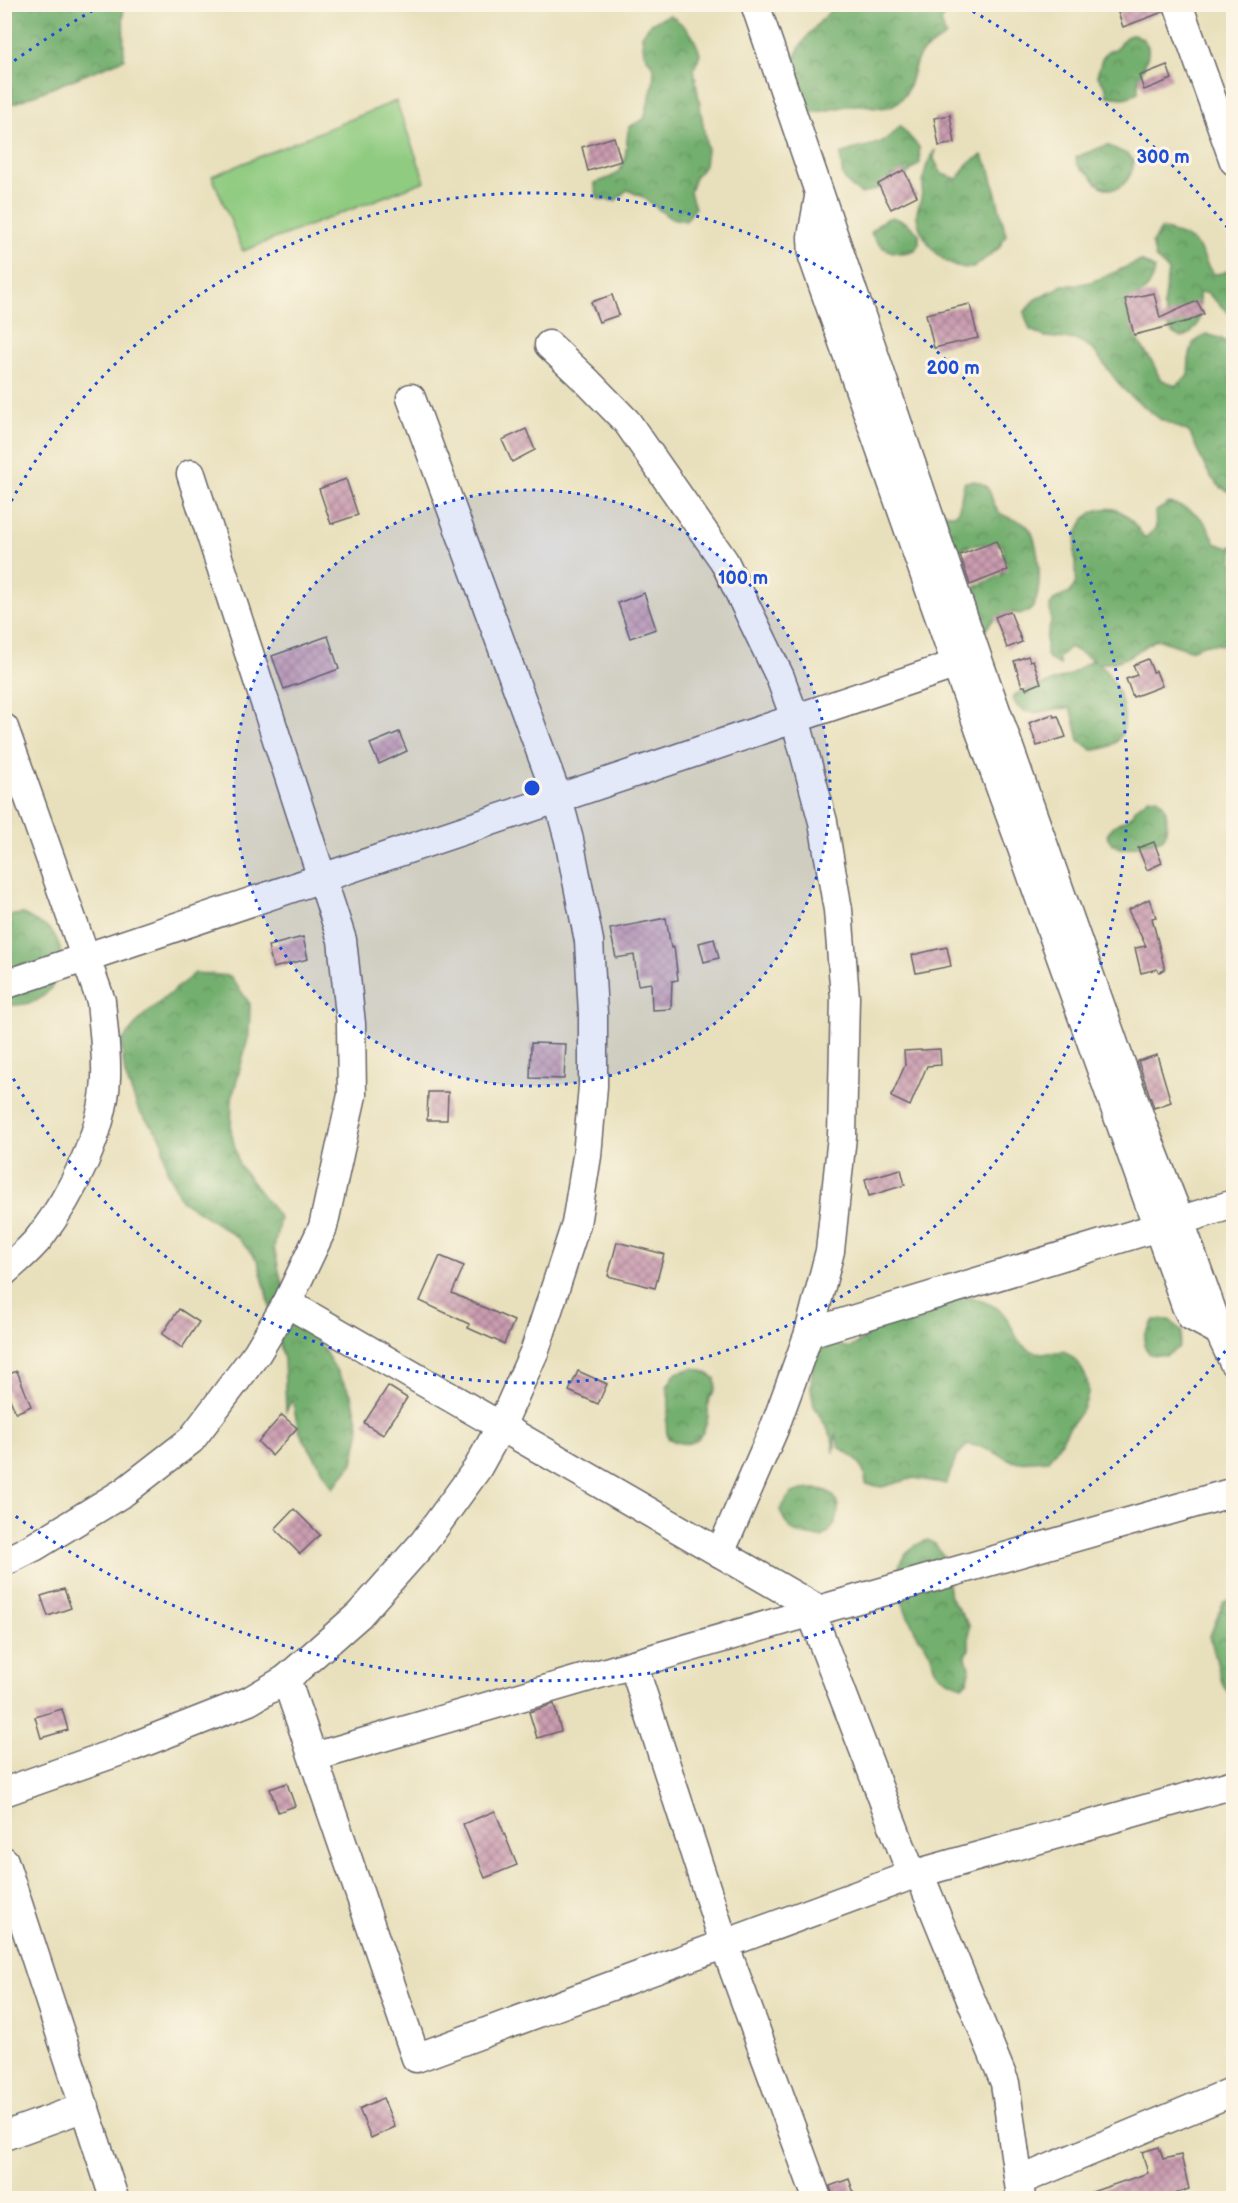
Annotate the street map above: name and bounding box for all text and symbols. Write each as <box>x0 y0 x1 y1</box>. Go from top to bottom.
text: 300 m <box>1136 147 1190 168</box>
text: 200 m <box>926 358 980 379</box>
text: 100 m <box>718 568 768 589</box>
centre of rings <box>522 778 542 798</box>

